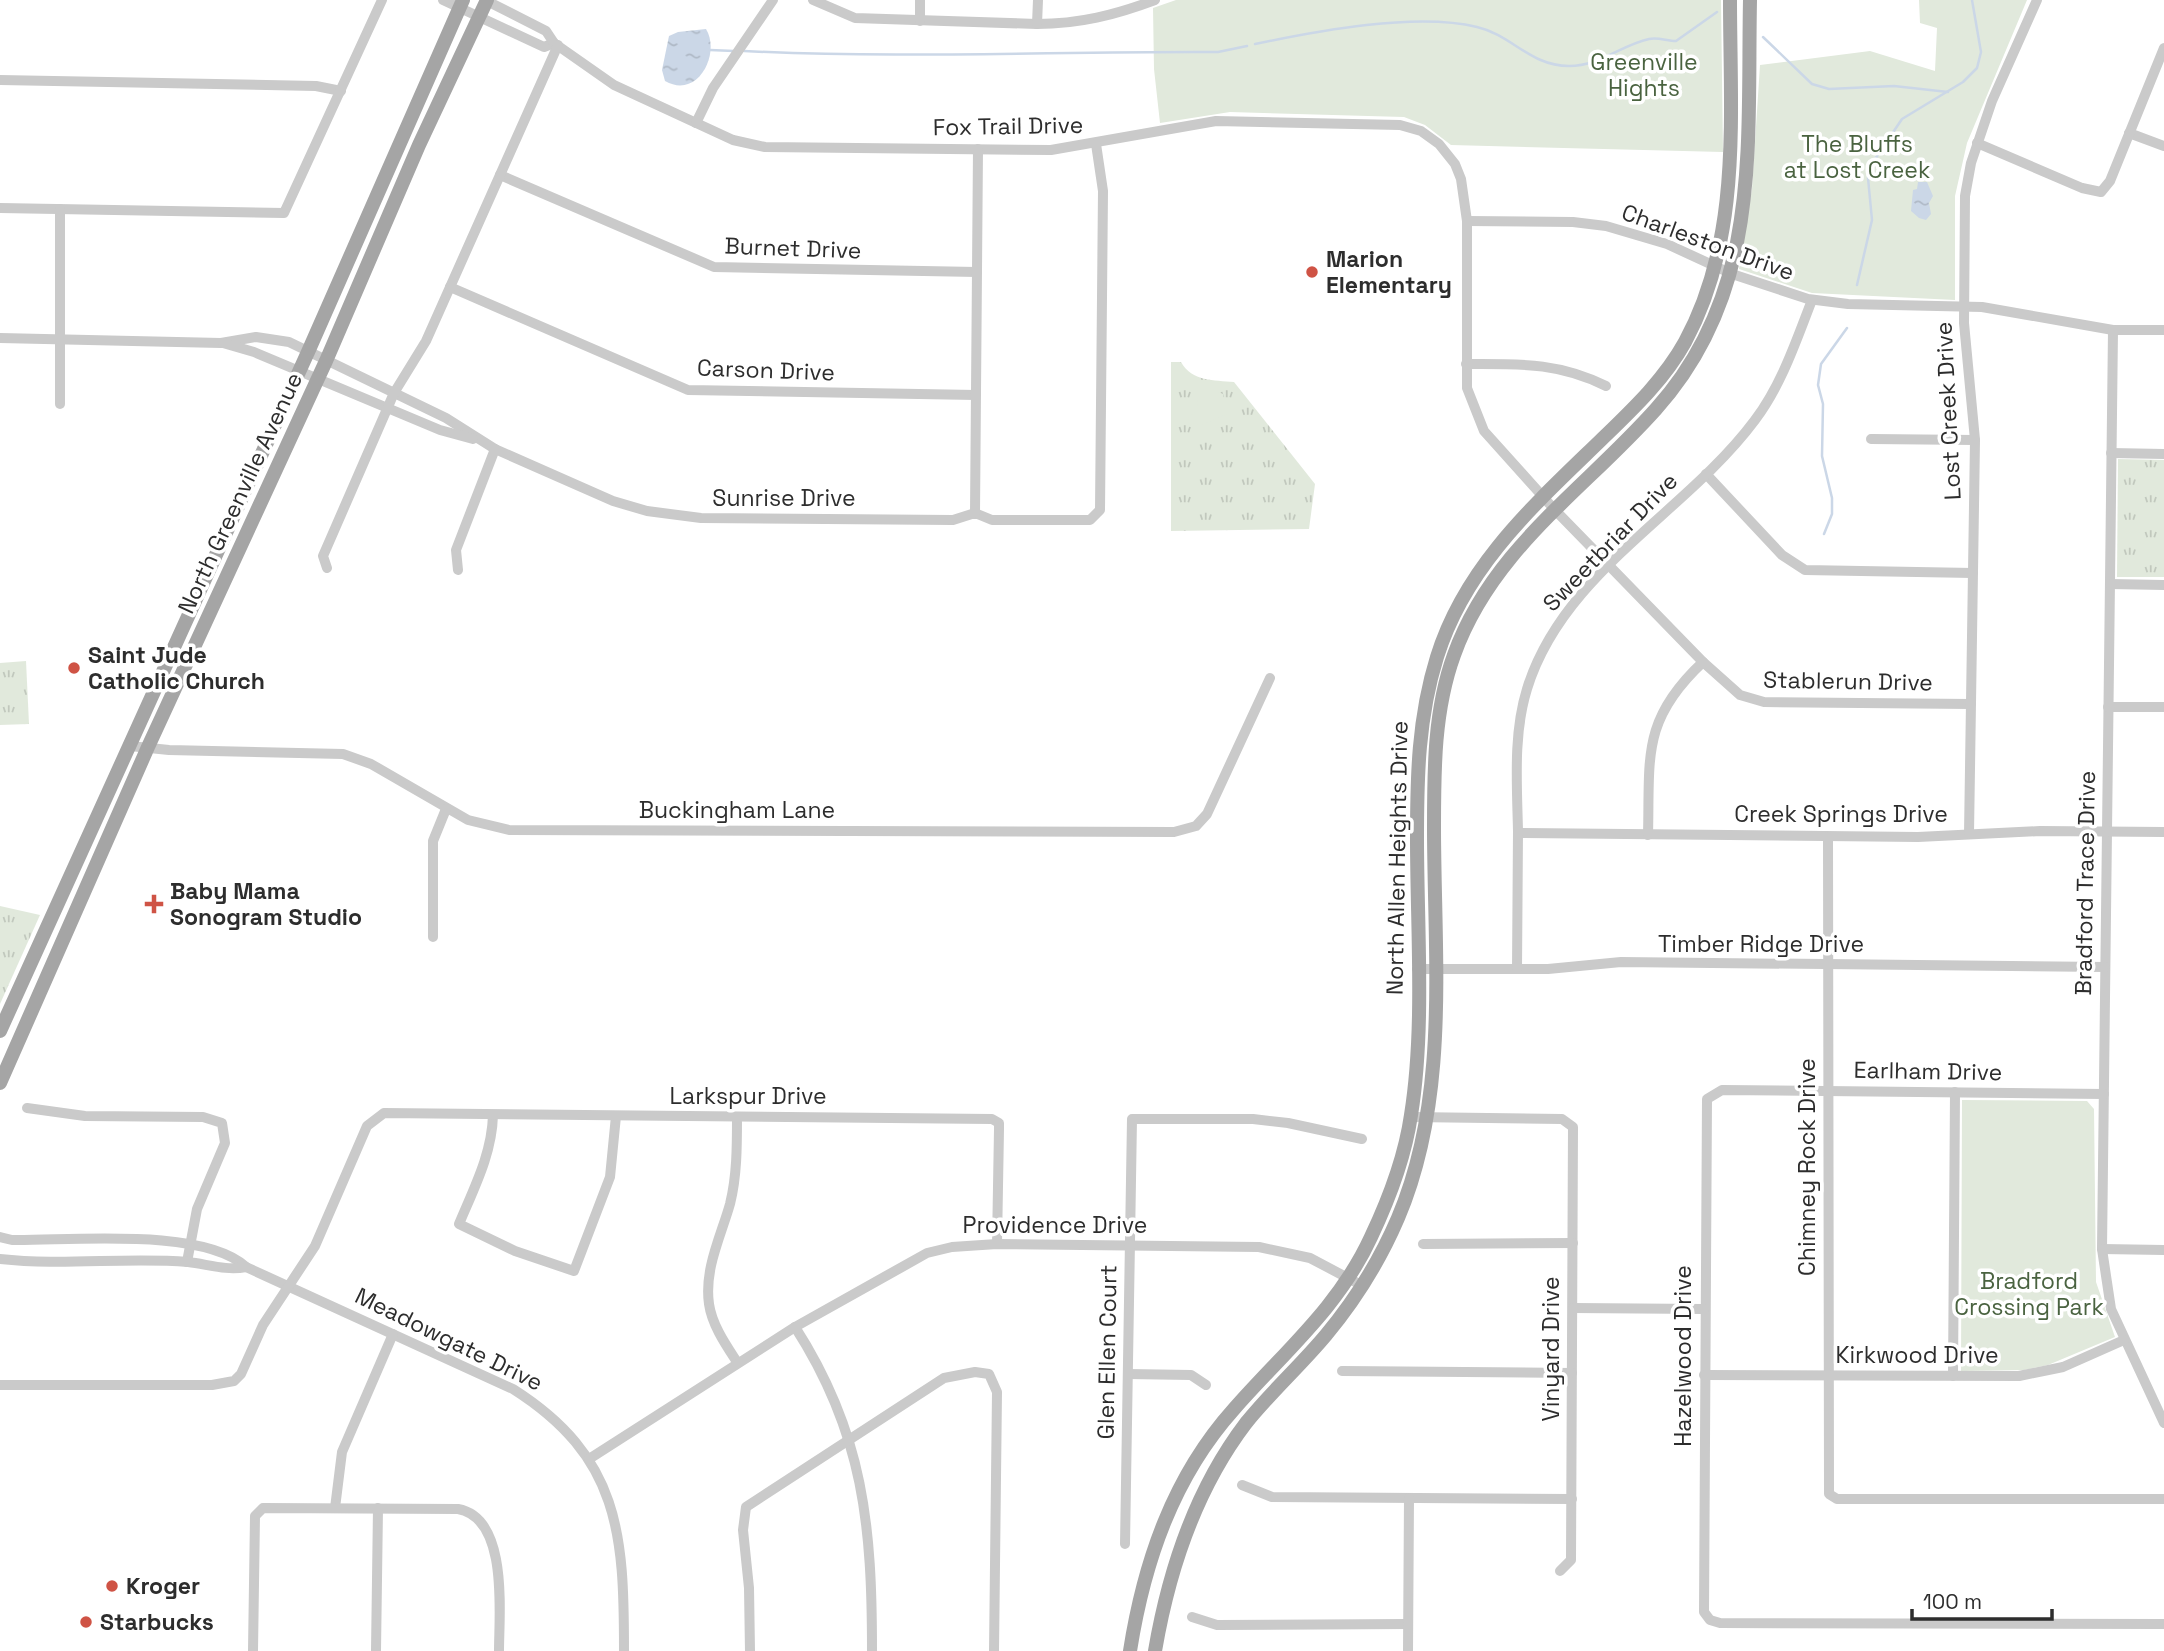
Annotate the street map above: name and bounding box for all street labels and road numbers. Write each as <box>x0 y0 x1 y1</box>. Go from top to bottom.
street label: Fox Trail Drive <box>933 110 1083 142</box>
street label: Charleston Drive <box>1618 197 1798 287</box>
street label: Burnet Drive <box>724 231 862 265</box>
street label: Lost Creek Drive <box>1928 321 1968 501</box>
street label: Carson Drive <box>697 353 835 387</box>
street label: North Greenville Avenue <box>171 368 309 618</box>
street label: Sweetbriar Drive <box>1536 466 1684 618</box>
street label: Sunrise Drive <box>712 483 856 513</box>
street label: Stablerun Drive <box>1763 665 1933 697</box>
street label: North Allen Heights Drive <box>1380 721 1414 995</box>
street label: Bradford Trace Drive <box>2068 770 2102 996</box>
street label: Buckingham Lane <box>639 795 835 825</box>
street label: Creek Springs Drive <box>1734 799 1948 829</box>
street label: Timber Ridge Drive <box>1658 929 1864 959</box>
street label: Earlham Drive <box>1853 1055 2003 1087</box>
street label: Chimney Rock Drive <box>1792 1058 1822 1276</box>
street label: Larkspur Drive <box>669 1081 827 1111</box>
street label: Providence Drive <box>963 1210 1147 1240</box>
street label: Glen Ellen Court <box>1090 1264 1124 1440</box>
street label: Hazelwood Drive <box>1668 1265 1698 1447</box>
street label: Vinyard Drive <box>1536 1276 1566 1422</box>
street label: Meadowgate Drive <box>350 1280 548 1398</box>
street label: Kirkwood Drive <box>1835 1340 1999 1370</box>

